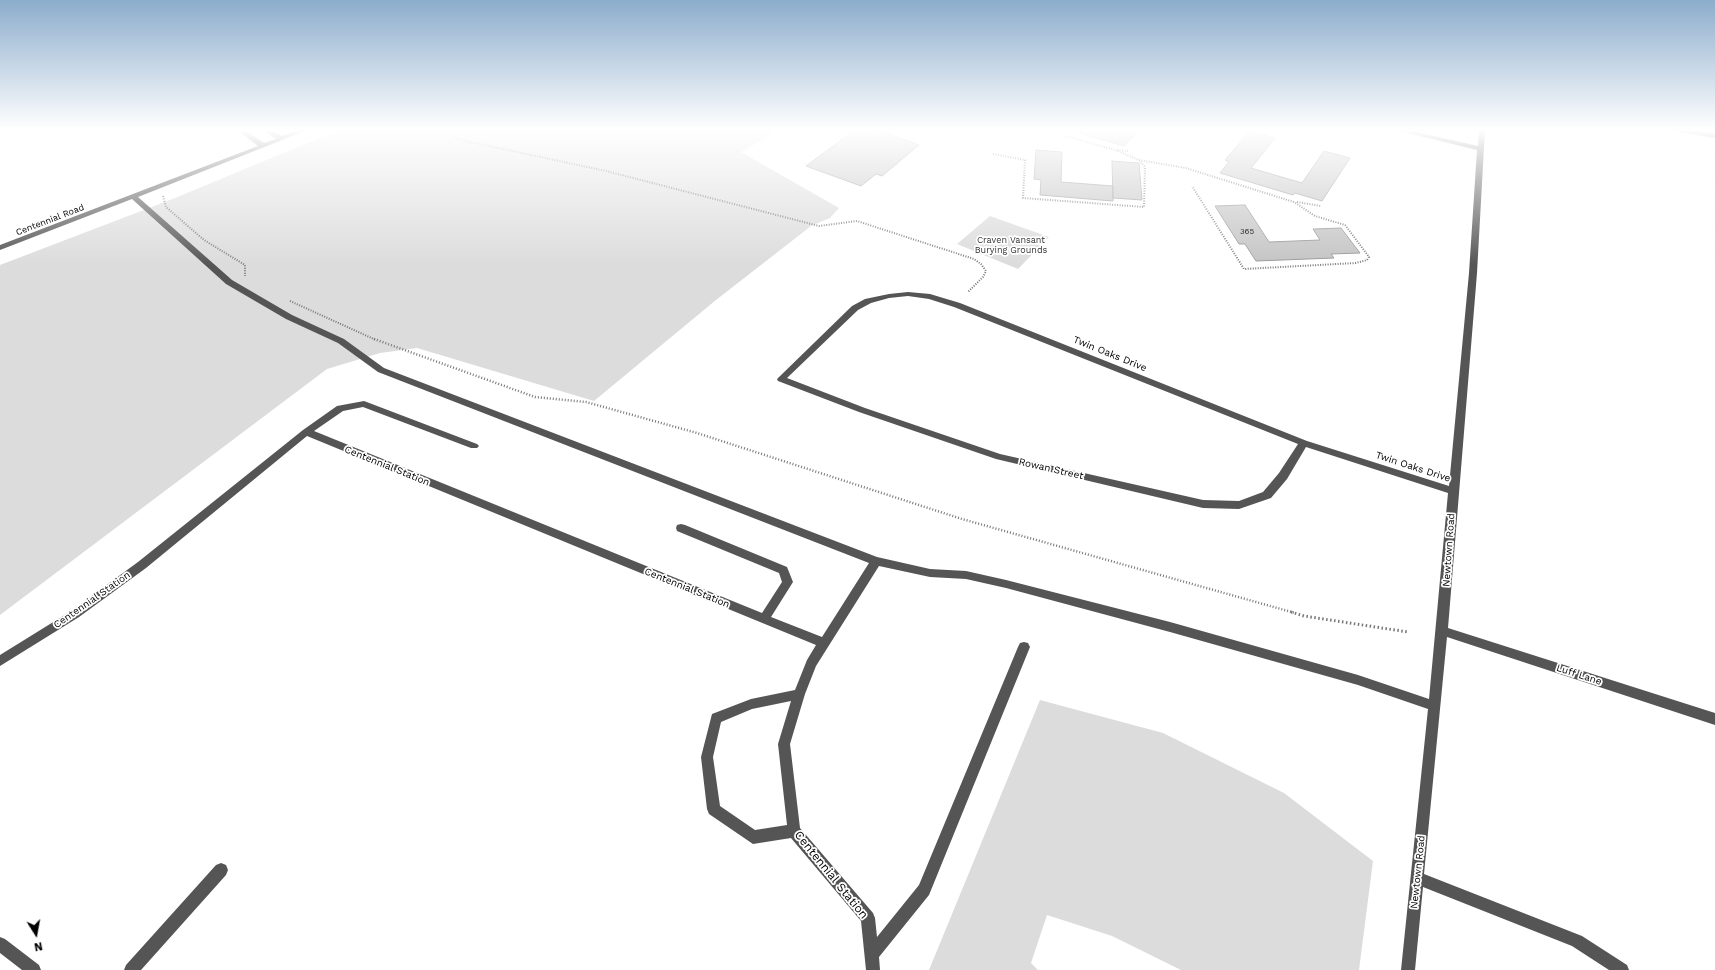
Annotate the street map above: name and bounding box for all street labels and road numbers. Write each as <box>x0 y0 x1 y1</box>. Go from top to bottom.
street label: Centennial Road <box>14 202 86 238</box>
street label: Twin Oaks Drive <box>1071 334 1149 374</box>
street label: Centennial Station <box>343 443 431 489</box>
street label: Twin Oaks Drive <box>1374 449 1452 485</box>
street label: Rowan Street <box>1018 456 1084 482</box>
street label: Newtown Road <box>1440 513 1458 587</box>
street label: Centennial Station <box>643 565 731 611</box>
street label: Centennial Station <box>51 569 133 631</box>
street label: Luff Lane <box>1555 662 1603 688</box>
street label: Centennial Station <box>791 828 871 922</box>
street label: Newtown Road <box>1408 835 1428 909</box>

